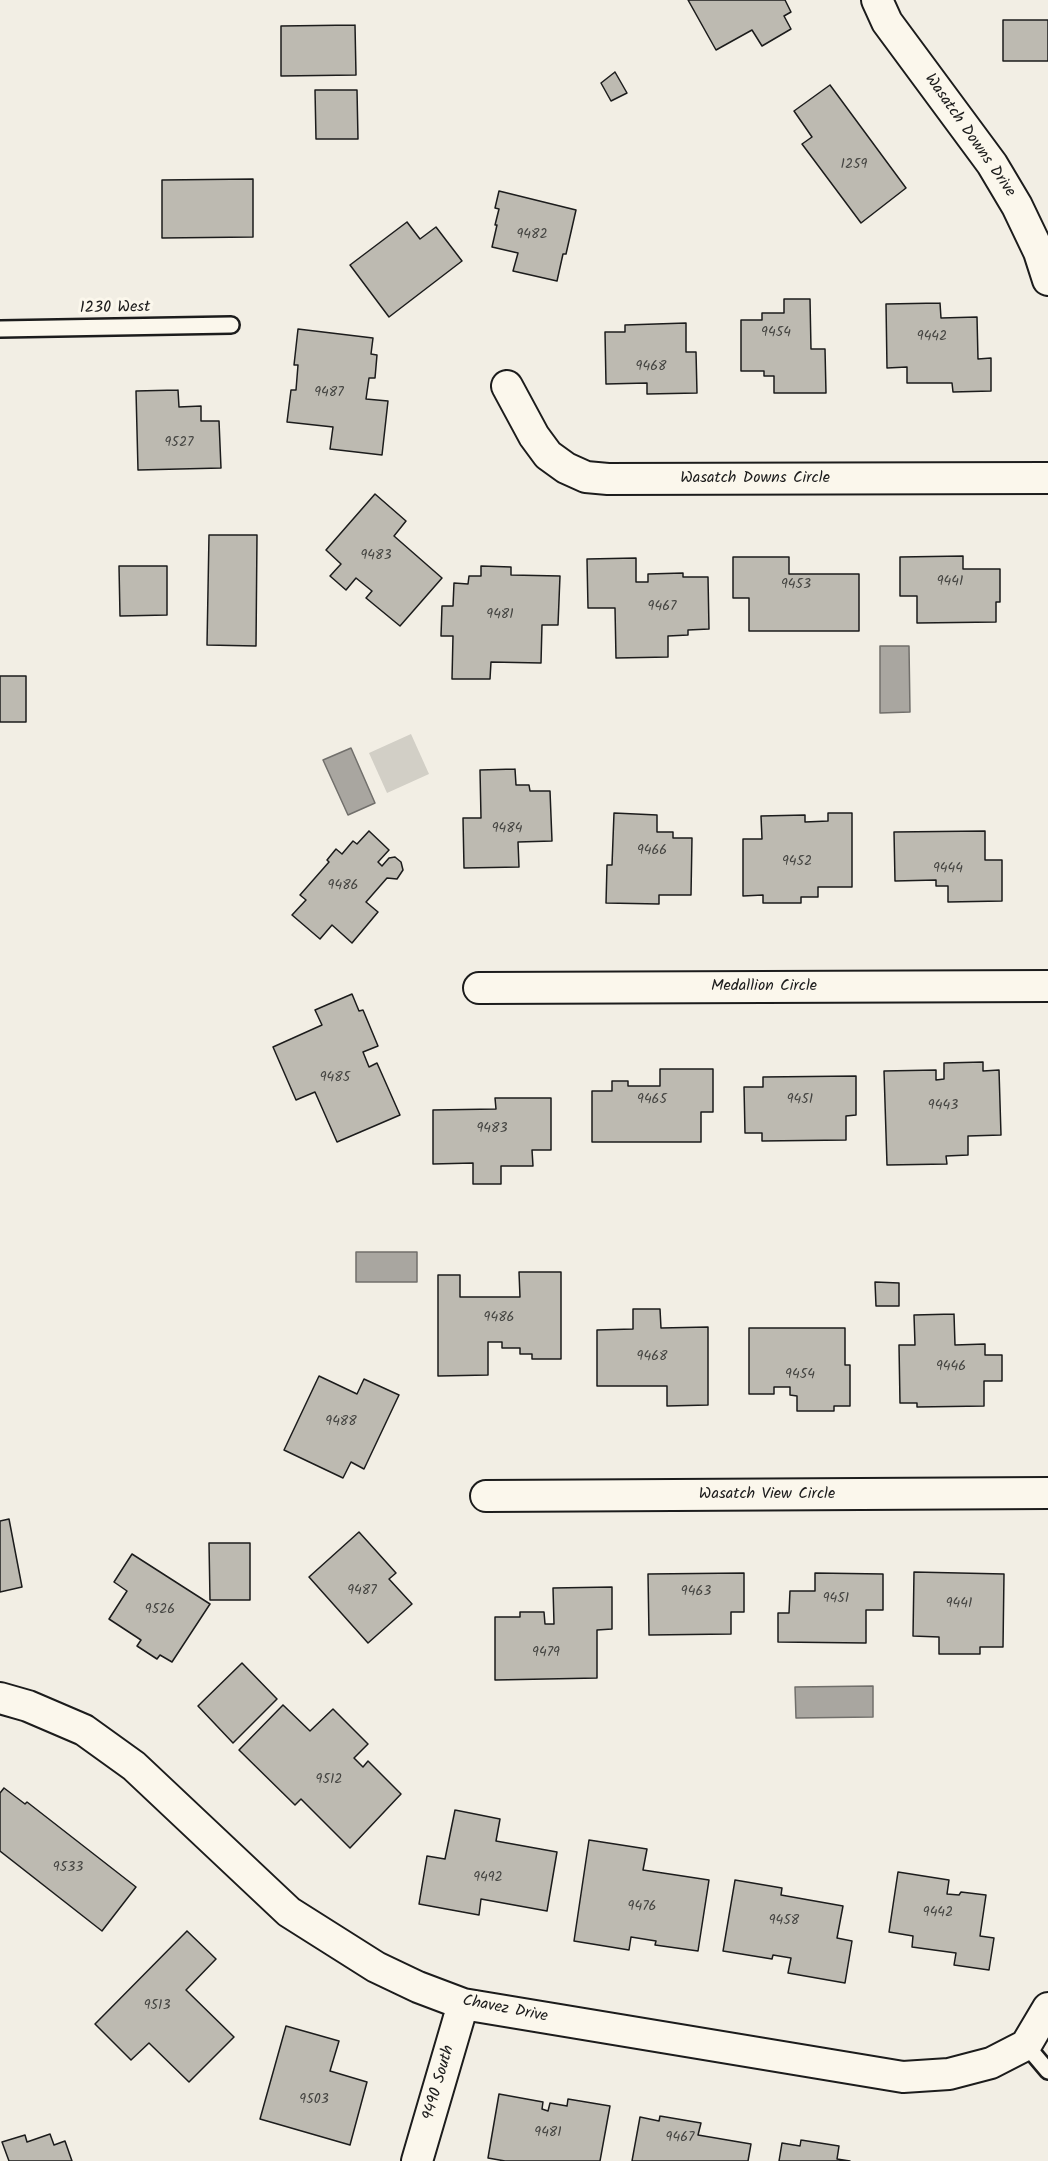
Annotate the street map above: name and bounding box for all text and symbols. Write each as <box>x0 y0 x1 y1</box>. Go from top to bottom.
street label: Wasatch Downs Drive <box>919 71 1019 201</box>
house number: 1259 <box>841 158 867 174</box>
house number: 9482 <box>516 228 548 244</box>
street label: 1230 West <box>80 299 150 319</box>
house number: 9454 <box>761 326 791 342</box>
house number: 9442 <box>917 330 947 346</box>
house number: 9468 <box>636 360 666 376</box>
house number: 9487 <box>314 386 344 402</box>
house number: 9527 <box>165 436 193 452</box>
street label: Wasatch Downs Circle <box>680 469 830 489</box>
house number: 9483 <box>361 549 391 565</box>
house number: 9441 <box>937 575 963 591</box>
house number: 9453 <box>781 578 811 594</box>
house number: 9467 <box>648 600 676 616</box>
house number: 9481 <box>486 608 514 624</box>
house number: 9484 <box>492 822 522 838</box>
house number: 9466 <box>637 844 667 860</box>
house number: 9452 <box>782 855 812 871</box>
house number: 9444 <box>933 862 963 878</box>
house number: 9486 <box>328 879 358 895</box>
street label: Medallion Circle <box>711 977 817 997</box>
house number: 9485 <box>320 1071 350 1087</box>
house number: 9465 <box>637 1093 667 1109</box>
house number: 9451 <box>787 1093 813 1109</box>
house number: 9443 <box>928 1099 958 1115</box>
house number: 9483 <box>477 1122 507 1138</box>
house number: 9486 <box>484 1311 514 1327</box>
house number: 9468 <box>637 1350 667 1366</box>
house number: 9446 <box>936 1360 966 1376</box>
house number: 9454 <box>785 1368 815 1384</box>
house number: 9488 <box>325 1415 357 1431</box>
street label: Wasatch View Circle <box>699 1485 835 1505</box>
house number: 9487 <box>347 1584 377 1600</box>
house number: 9463 <box>681 1585 711 1601</box>
house number: 9451 <box>823 1592 849 1608</box>
house number: 9441 <box>946 1597 972 1613</box>
house number: 9526 <box>145 1603 175 1619</box>
house number: 9479 <box>532 1646 560 1662</box>
house number: 9512 <box>316 1773 342 1789</box>
house number: 9533 <box>53 1861 83 1877</box>
house number: 9492 <box>473 1871 503 1887</box>
house number: 9476 <box>628 1900 656 1916</box>
house number: 9442 <box>923 1906 953 1922</box>
house number: 9458 <box>769 1914 799 1930</box>
street label: Chavez Drive <box>461 1992 549 2028</box>
house number: 9513 <box>144 1999 170 2015</box>
street label: 9490 South <box>420 2043 460 2123</box>
house number: 9503 <box>299 2093 329 2109</box>
house number: 9481 <box>534 2126 562 2142</box>
house number: 9467 <box>666 2131 694 2147</box>

